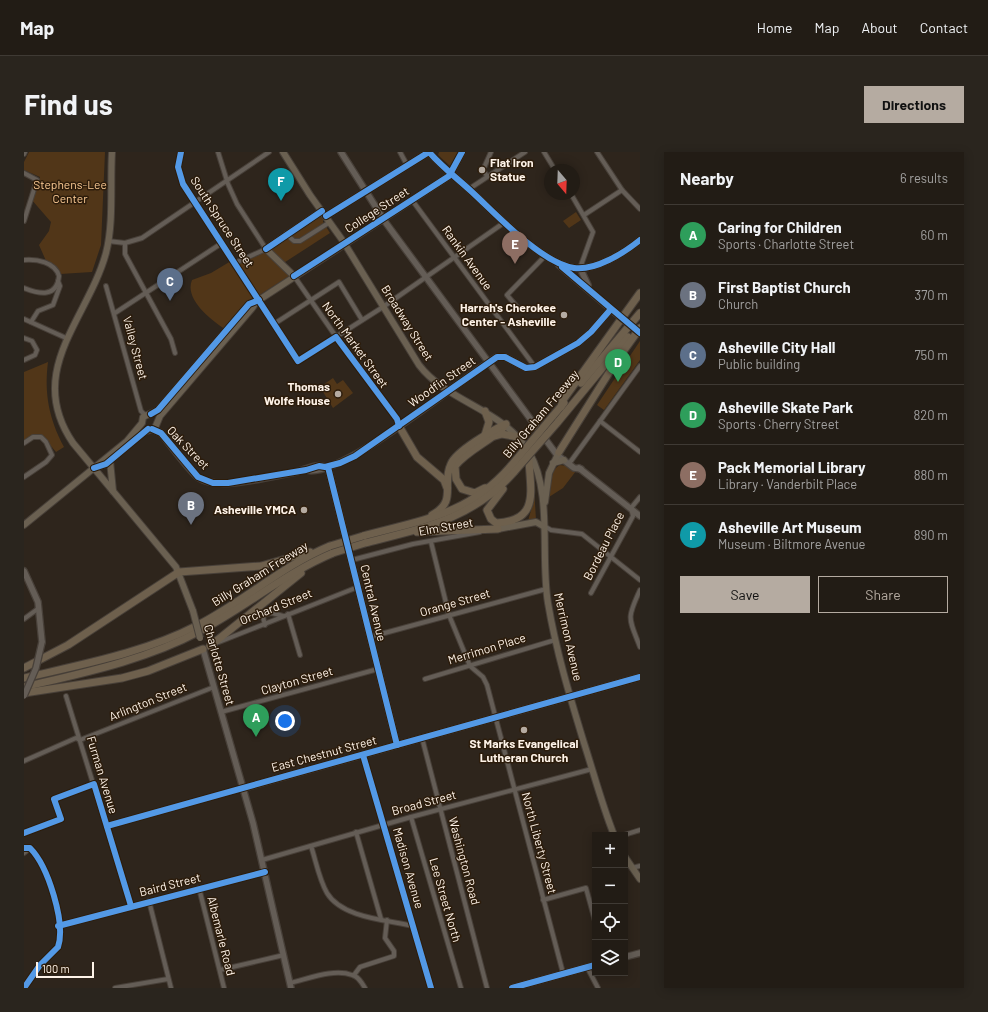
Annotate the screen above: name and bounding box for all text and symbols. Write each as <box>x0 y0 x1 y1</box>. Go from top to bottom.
text: Map <box>20 16 54 39</box>
text: Home <box>757 19 793 36</box>
text: Map <box>815 19 839 36</box>
text: About <box>861 19 898 36</box>
text: Contact <box>920 19 968 36</box>
button: Directions <box>864 86 964 123</box>
text: Find us <box>24 87 113 121</box>
place label: Flat Iron Statue <box>490 155 534 183</box>
north arrow <box>544 164 580 200</box>
marker: Flat Iron Statue <box>477 165 487 175</box>
pin: F <box>268 168 294 201</box>
text: Nearby <box>680 168 734 188</box>
text: 6 results <box>900 170 948 186</box>
street label: South Spruce Street <box>188 173 257 269</box>
park label: Stephens-Lee Center <box>33 177 107 205</box>
street label: College Street <box>342 183 411 235</box>
text: Caring for Children <box>718 218 842 236</box>
street label: Rankin Avenue <box>440 223 496 292</box>
text: A <box>689 227 697 243</box>
text: 60 m <box>921 227 948 243</box>
pin: E <box>502 231 528 264</box>
text: Sports · Charlotte Street <box>718 236 854 252</box>
pin: C <box>157 268 183 301</box>
text: First Baptist Church <box>718 278 851 296</box>
street label: Broadway Street <box>379 282 437 363</box>
text: B <box>689 287 697 303</box>
text: 370 m <box>914 287 948 303</box>
text: Church <box>718 296 758 312</box>
street label: North Market Street <box>320 299 392 390</box>
place label: Harrah's Cherokee Center - Asheville <box>460 300 556 328</box>
marker: Harrah's Cherokee Center - Asheville <box>559 310 569 320</box>
street label: Valley Street <box>121 314 151 381</box>
text: Asheville City Hall <box>718 338 836 356</box>
text: C <box>689 347 697 363</box>
text: 750 m <box>914 347 948 363</box>
pin: D <box>605 349 631 382</box>
street label: Woodfin Street <box>405 353 478 409</box>
text: Public building <box>718 356 800 372</box>
street label: Billy Graham Freeway <box>499 366 581 460</box>
place label: Thomas Wolfe House <box>264 379 330 407</box>
marker: Thomas Wolfe House <box>333 389 343 399</box>
text: Asheville Skate Park <box>718 398 853 416</box>
text: D <box>689 407 697 423</box>
text: 820 m <box>914 407 948 423</box>
text: Sports · Cherry Street <box>718 416 839 432</box>
street label: Oak Street <box>165 423 213 472</box>
text: Pack Memorial Library <box>718 458 866 476</box>
text: E <box>689 467 697 483</box>
text: 880 m <box>914 467 948 483</box>
text: Library · Vanderbilt Place <box>718 476 857 492</box>
pin: B <box>178 492 204 525</box>
place label: Asheville YMCA <box>214 502 296 516</box>
marker: Asheville YMCA <box>299 505 309 515</box>
street label: Bordeau Place <box>580 509 626 582</box>
street label: Elm Street <box>417 514 474 538</box>
text: Asheville Art Museum <box>718 518 862 536</box>
text: F <box>689 527 697 543</box>
text: 890 m <box>914 527 948 543</box>
text: Museum · Biltmore Avenue <box>718 536 866 552</box>
street label: Billy Graham Freeway <box>209 538 310 608</box>
street label: Central Avenue <box>358 563 390 642</box>
button: Save <box>680 576 810 613</box>
button: Share <box>818 576 948 613</box>
street label: Orchard Street <box>237 585 314 627</box>
street label: Orange Street <box>418 585 491 619</box>
street label: Merrimon Avenue <box>552 591 586 682</box>
street label: Charlotte Street <box>202 623 238 707</box>
street label: Merrimon Place <box>446 630 527 667</box>
street label: Clayton Street <box>259 663 334 697</box>
street label: Arlington Street <box>107 679 189 723</box>
pin: A <box>243 704 269 737</box>
your location <box>275 711 295 731</box>
marker: St Marks Evangelical Lutheran Church <box>519 725 529 735</box>
street label: East Chestnut Street <box>270 732 378 774</box>
street label: Furman Avenue <box>84 734 121 815</box>
place label: St Marks Evangelical Lutheran Church <box>469 736 579 764</box>
street label: Broad Street <box>390 787 458 817</box>
street label: North Liberty Street <box>520 790 560 895</box>
street label: Washington Road <box>447 815 483 906</box>
street label: Madison Avenue <box>391 826 427 910</box>
map controls <box>592 832 628 976</box>
button: + <box>592 832 628 868</box>
street label: Lee Street North <box>427 856 465 944</box>
button: − <box>592 868 628 904</box>
street label: Baird Street <box>138 870 202 898</box>
street label: Albemarle Road <box>205 895 239 977</box>
button: locate <box>592 904 628 940</box>
button: layers <box>592 940 628 976</box>
scale bar <box>36 960 94 979</box>
text: 100 m <box>42 962 70 975</box>

